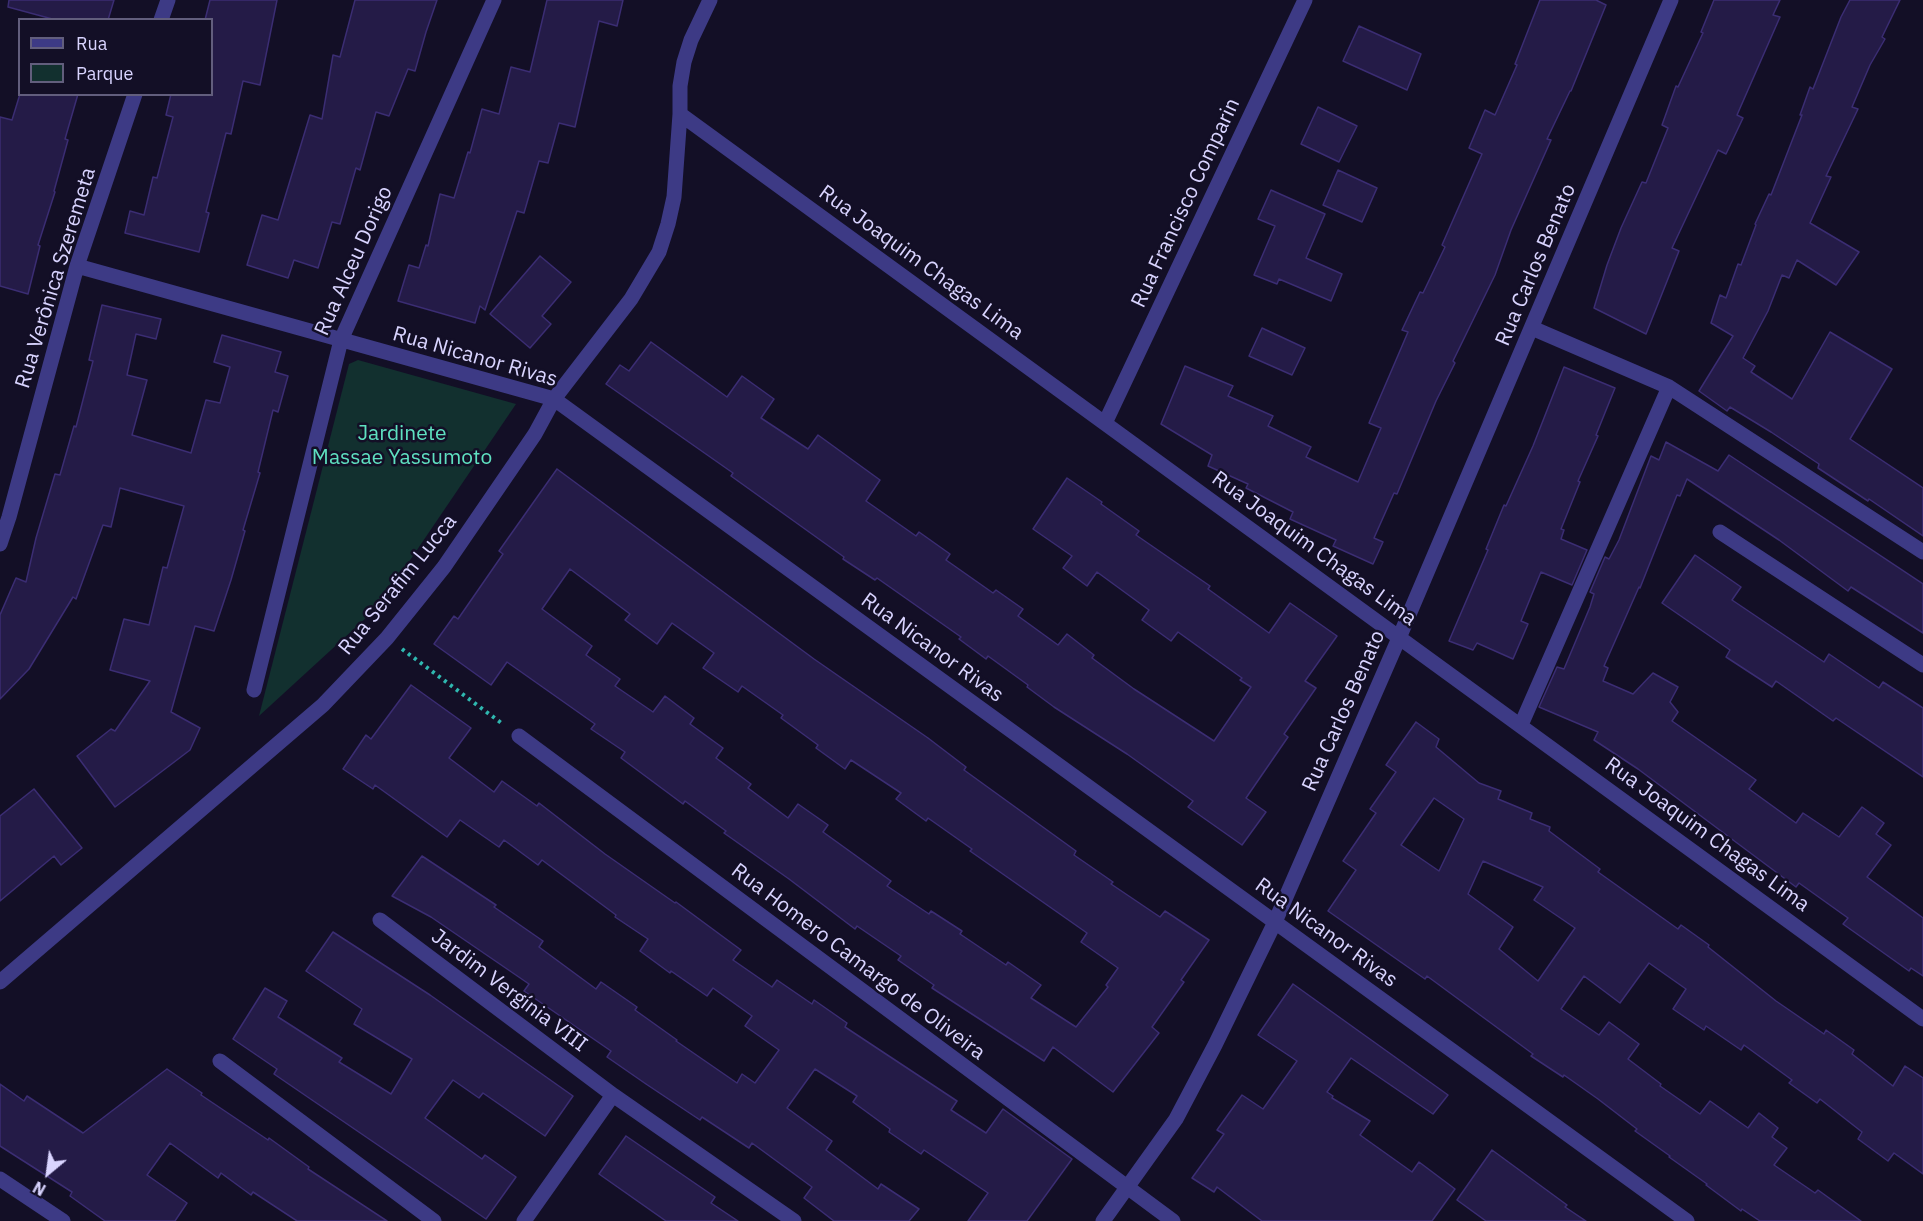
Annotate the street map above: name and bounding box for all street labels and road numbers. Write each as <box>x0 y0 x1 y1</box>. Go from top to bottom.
street label: Rua Francisco Comparin <box>1126 94 1246 312</box>
street label: Rua Verônica Szeremeta <box>10 165 102 391</box>
street label: Rua Joaquim Chagas Lima <box>814 180 1028 346</box>
street label: Rua Carlos Benato <box>1490 180 1582 350</box>
street label: Rua Alceu Dorigo <box>310 182 398 340</box>
street label: Rua Nicanor Rivas <box>390 321 560 393</box>
street label: Rua Joaquim Chagas Lima <box>1207 466 1421 632</box>
street label: Rua Serafim Lucca <box>334 510 462 660</box>
street label: Rua Nicanor Rivas <box>856 588 1008 708</box>
street label: Rua Carlos Benato <box>1297 627 1391 795</box>
street label: Rua Joaquim Chagas Lima <box>1600 752 1814 918</box>
street label: Rua Homero Camargo de Oliveira <box>726 858 990 1066</box>
street label: Rua Nicanor Rivas <box>1250 873 1402 993</box>
street label: Jardim Vergínia VIII <box>426 924 592 1058</box>

